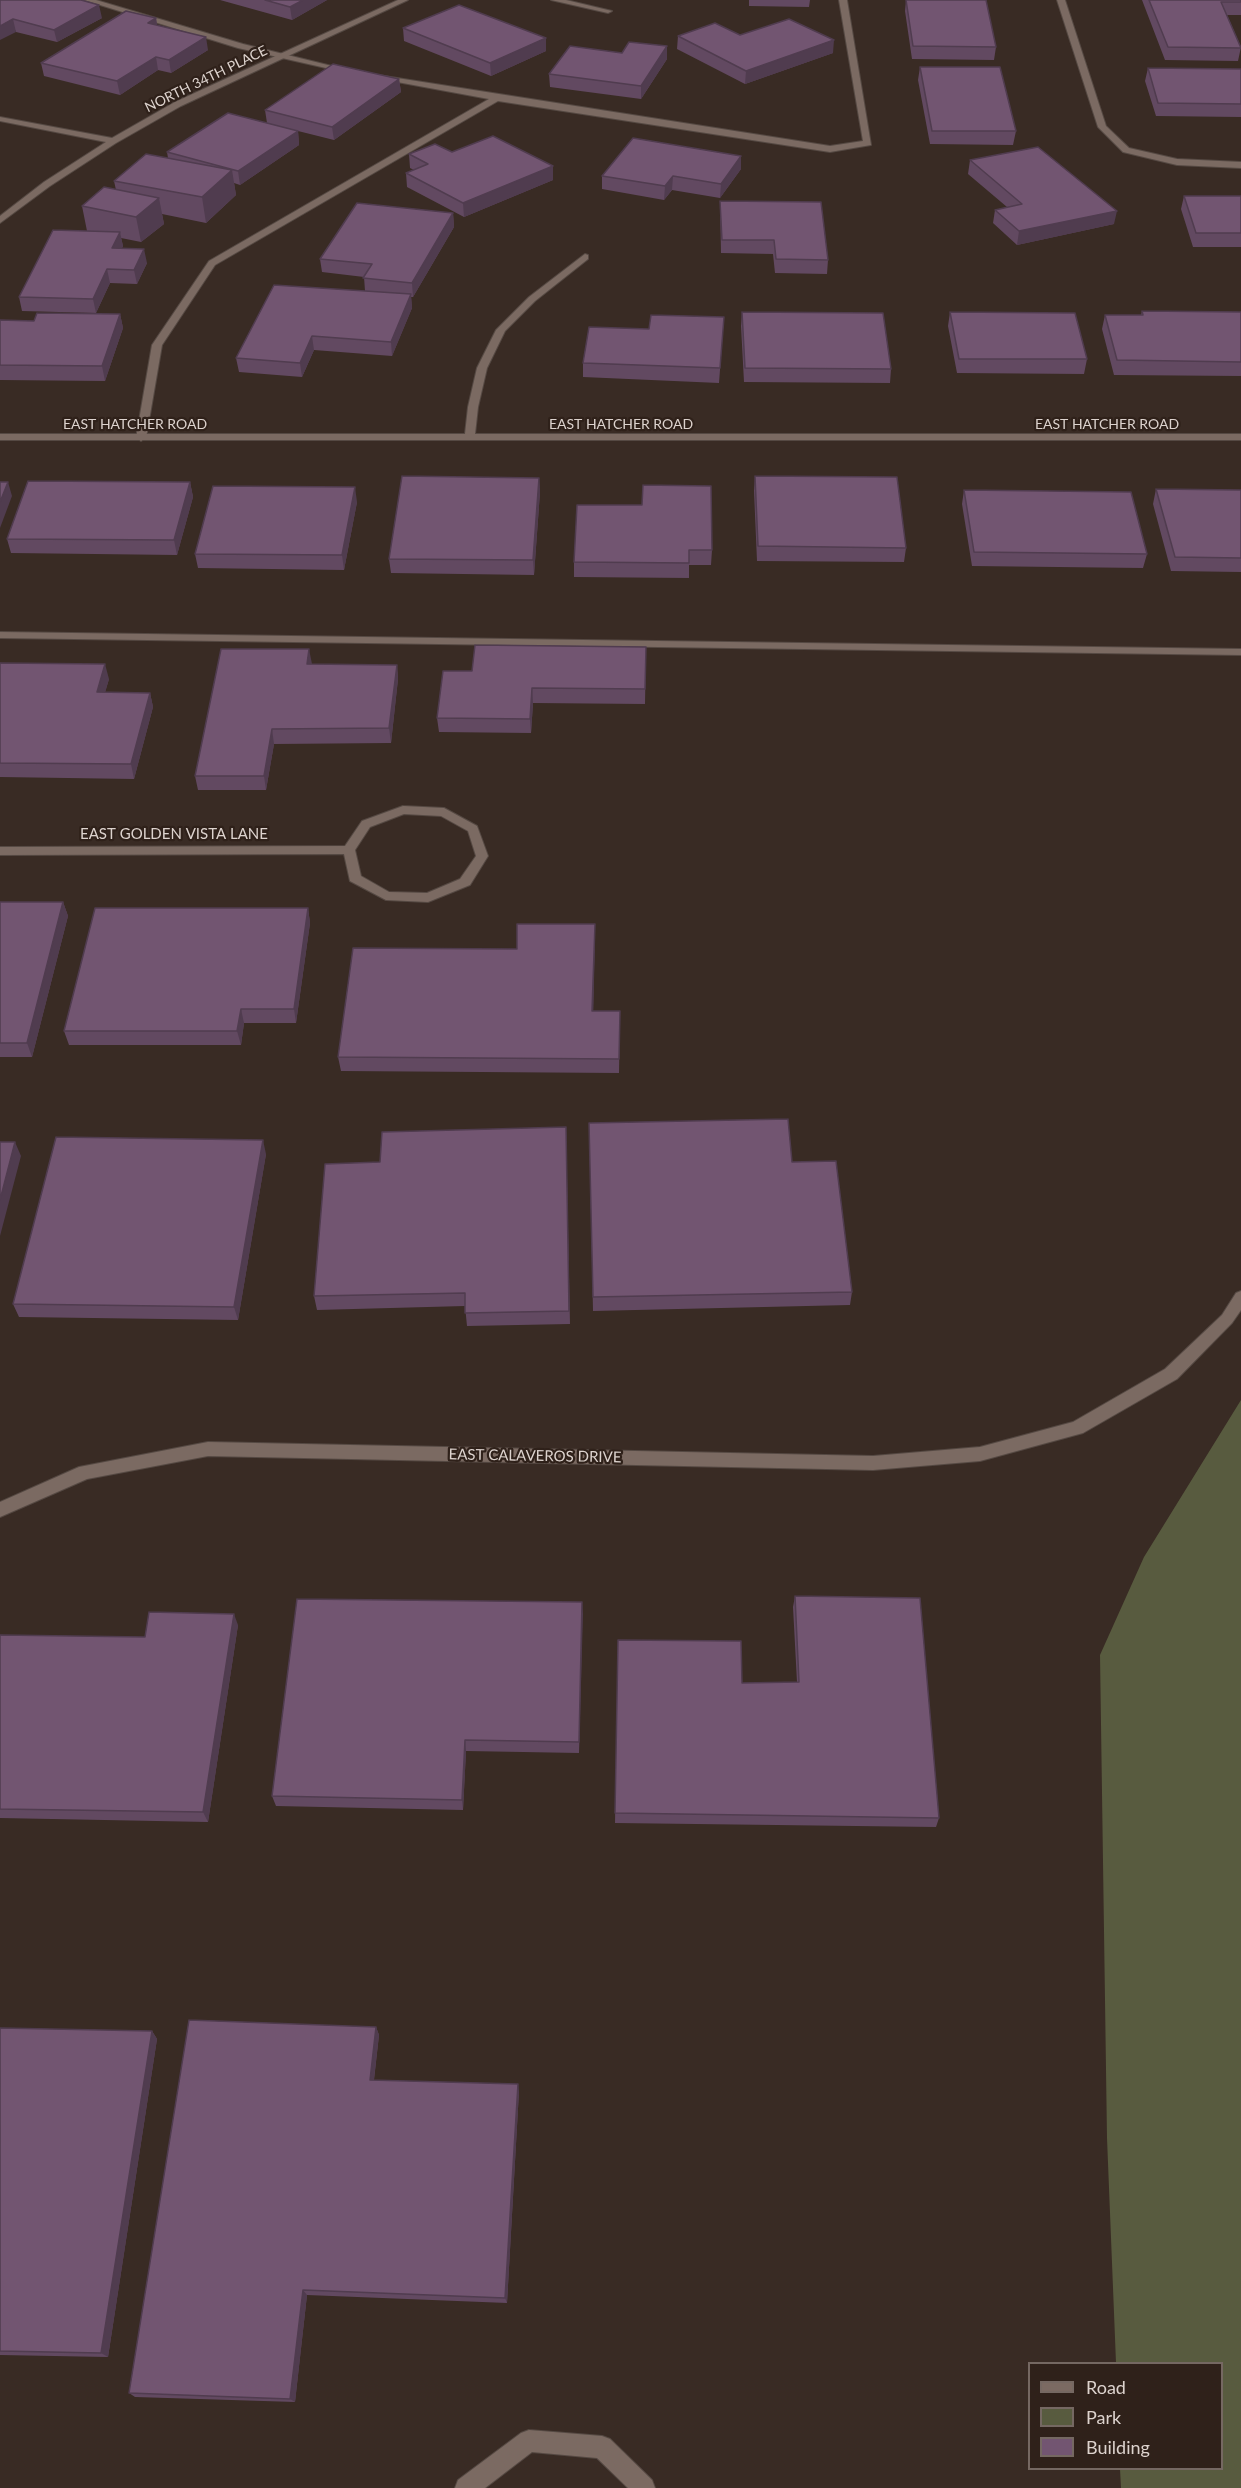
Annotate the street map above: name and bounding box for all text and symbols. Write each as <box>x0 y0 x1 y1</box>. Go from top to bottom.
street label: NORTH 34TH PLACE <box>142 42 270 116</box>
street label: EAST HATCHER ROAD <box>63 416 207 432</box>
street label: EAST HATCHER ROAD <box>549 416 693 432</box>
street label: EAST HATCHER ROAD <box>1035 416 1179 432</box>
street label: EAST GOLDEN VISTA LANE <box>80 825 268 843</box>
street label: EAST CALAVEROS DRIVE <box>448 1445 622 1467</box>
legend <box>1028 2362 1223 2470</box>
text: Road <box>1086 2376 1126 2398</box>
text: Park <box>1086 2406 1121 2428</box>
text: Building <box>1086 2436 1150 2458</box>

